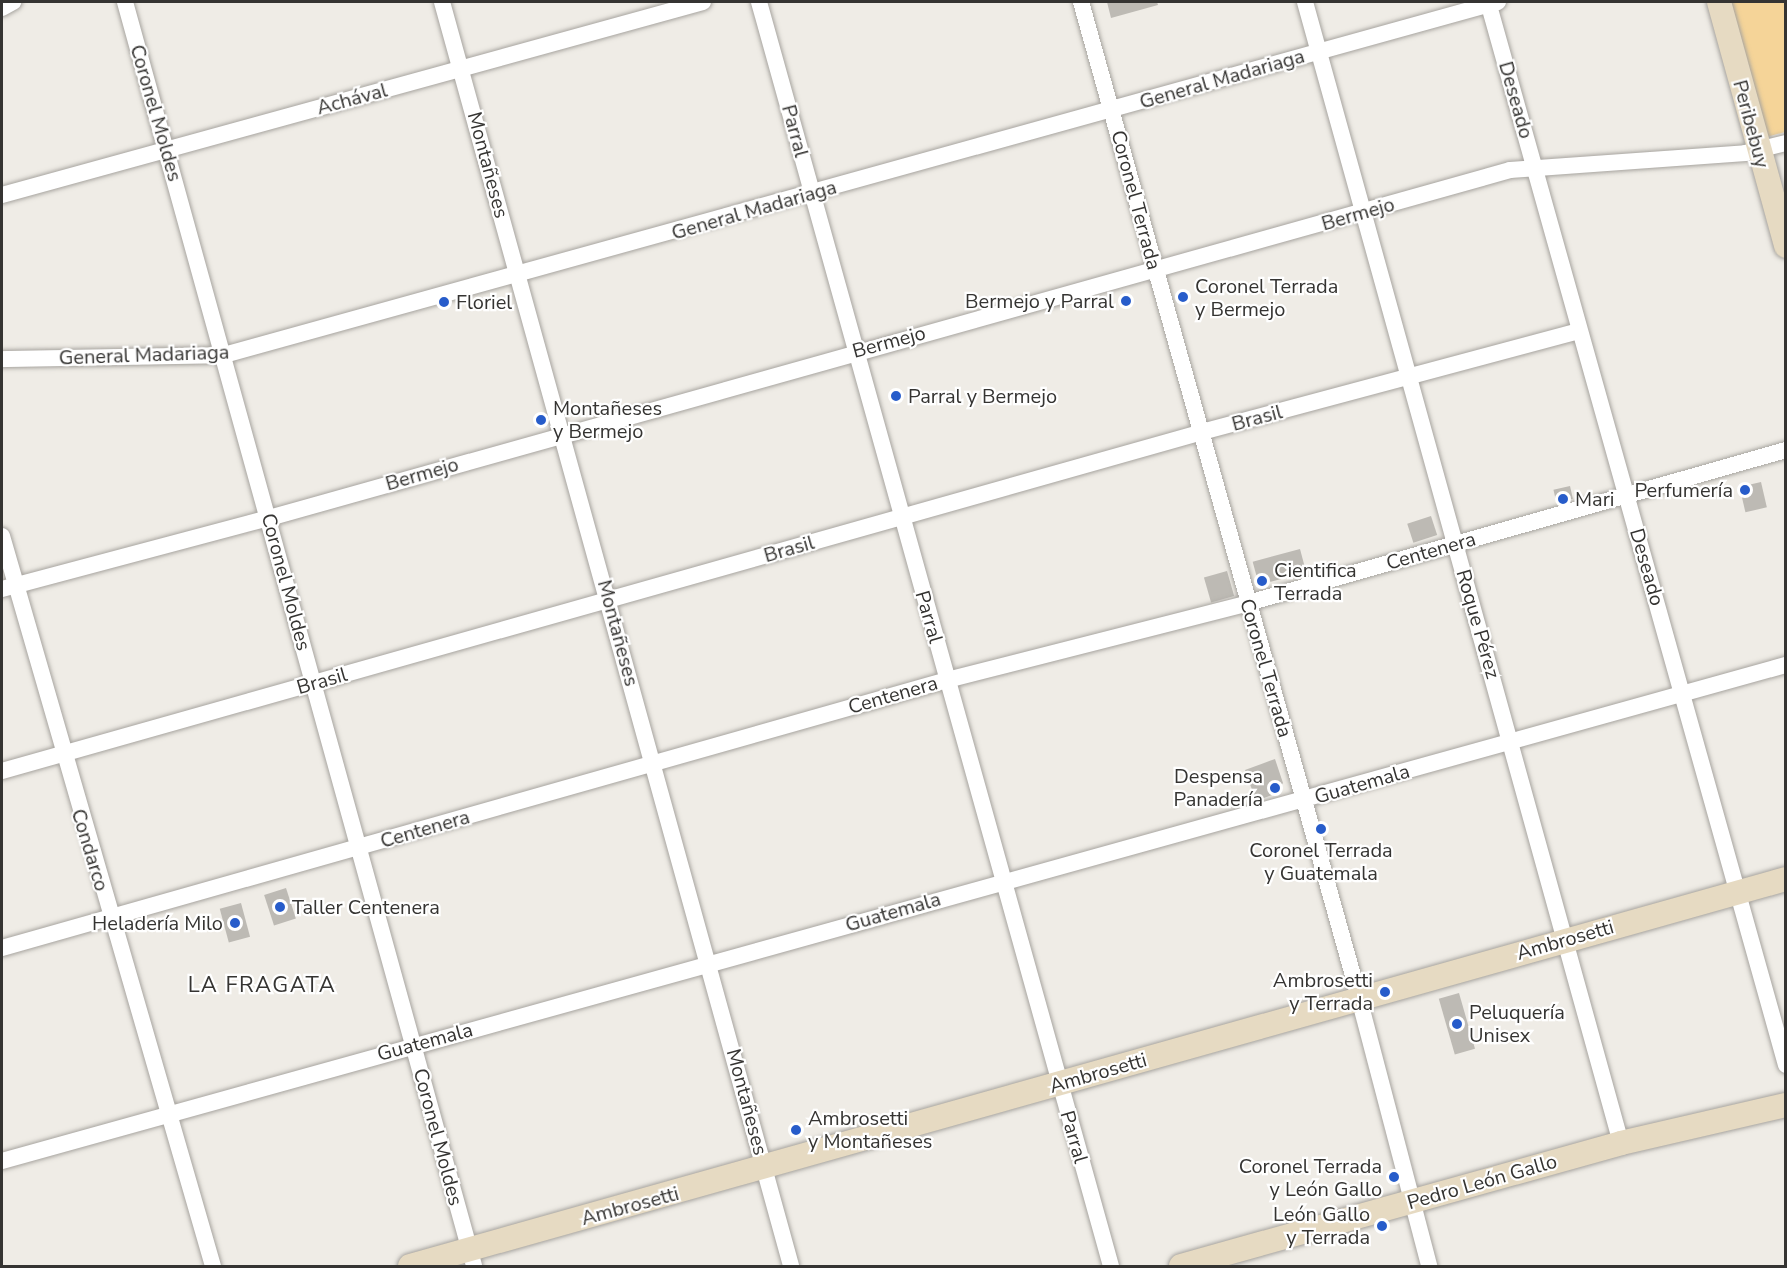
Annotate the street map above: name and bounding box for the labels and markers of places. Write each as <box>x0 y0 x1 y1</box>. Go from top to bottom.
place label: Coronel Terrada y Bermejo <box>1195 274 1338 321</box>
place label: Bermejo y Parral <box>965 289 1114 313</box>
place label: Floriel <box>456 290 512 314</box>
marker: Coronel Terrada y Bermejo <box>1176 290 1190 304</box>
marker: Bermejo y Parral <box>1119 294 1133 308</box>
marker: Floriel <box>437 295 451 309</box>
place label: Parral y Bermejo <box>908 384 1057 408</box>
marker: Parral y Bermejo <box>889 389 903 403</box>
place label: Montañeses y Bermejo <box>553 396 662 443</box>
marker: Montañeses y Bermejo <box>534 413 548 427</box>
place label: Perfumería <box>1634 478 1733 502</box>
marker: Perfumería <box>1738 483 1752 497</box>
place label: Mari <box>1575 487 1614 511</box>
marker: Mari <box>1556 492 1570 506</box>
place label: Cientifica Terrada <box>1274 558 1357 605</box>
marker: Cientifica Terrada <box>1255 574 1269 588</box>
place label: Despensa Panadería <box>1174 765 1263 812</box>
marker: Despensa Panadería <box>1268 781 1282 795</box>
marker: Coronel Terrada y Guatemala <box>1314 822 1328 836</box>
place label: Coronel Terrada y Guatemala <box>1249 838 1393 885</box>
place label: Taller Centenera <box>292 895 440 919</box>
marker: Taller Centenera <box>273 900 287 914</box>
place label: Heladería Milo <box>92 911 223 935</box>
marker: Heladería Milo <box>228 916 242 930</box>
place label: Ambrosetti y Terrada <box>1273 969 1373 1016</box>
marker: Ambrosetti y Terrada <box>1378 985 1392 999</box>
place label: Peluquería Unisex <box>1469 1000 1565 1047</box>
marker: Peluquería Unisex <box>1450 1017 1464 1031</box>
place label: Ambrosetti y Montañeses <box>808 1106 932 1153</box>
marker: Ambrosetti y Montañeses <box>789 1123 803 1137</box>
place label: Coronel Terrada y León Gallo <box>1239 1154 1382 1201</box>
marker: Coronel Terrada y León Gallo <box>1387 1170 1401 1184</box>
place label: León Gallo y Terrada <box>1273 1202 1370 1249</box>
marker: León Gallo y Terrada <box>1375 1219 1389 1233</box>

